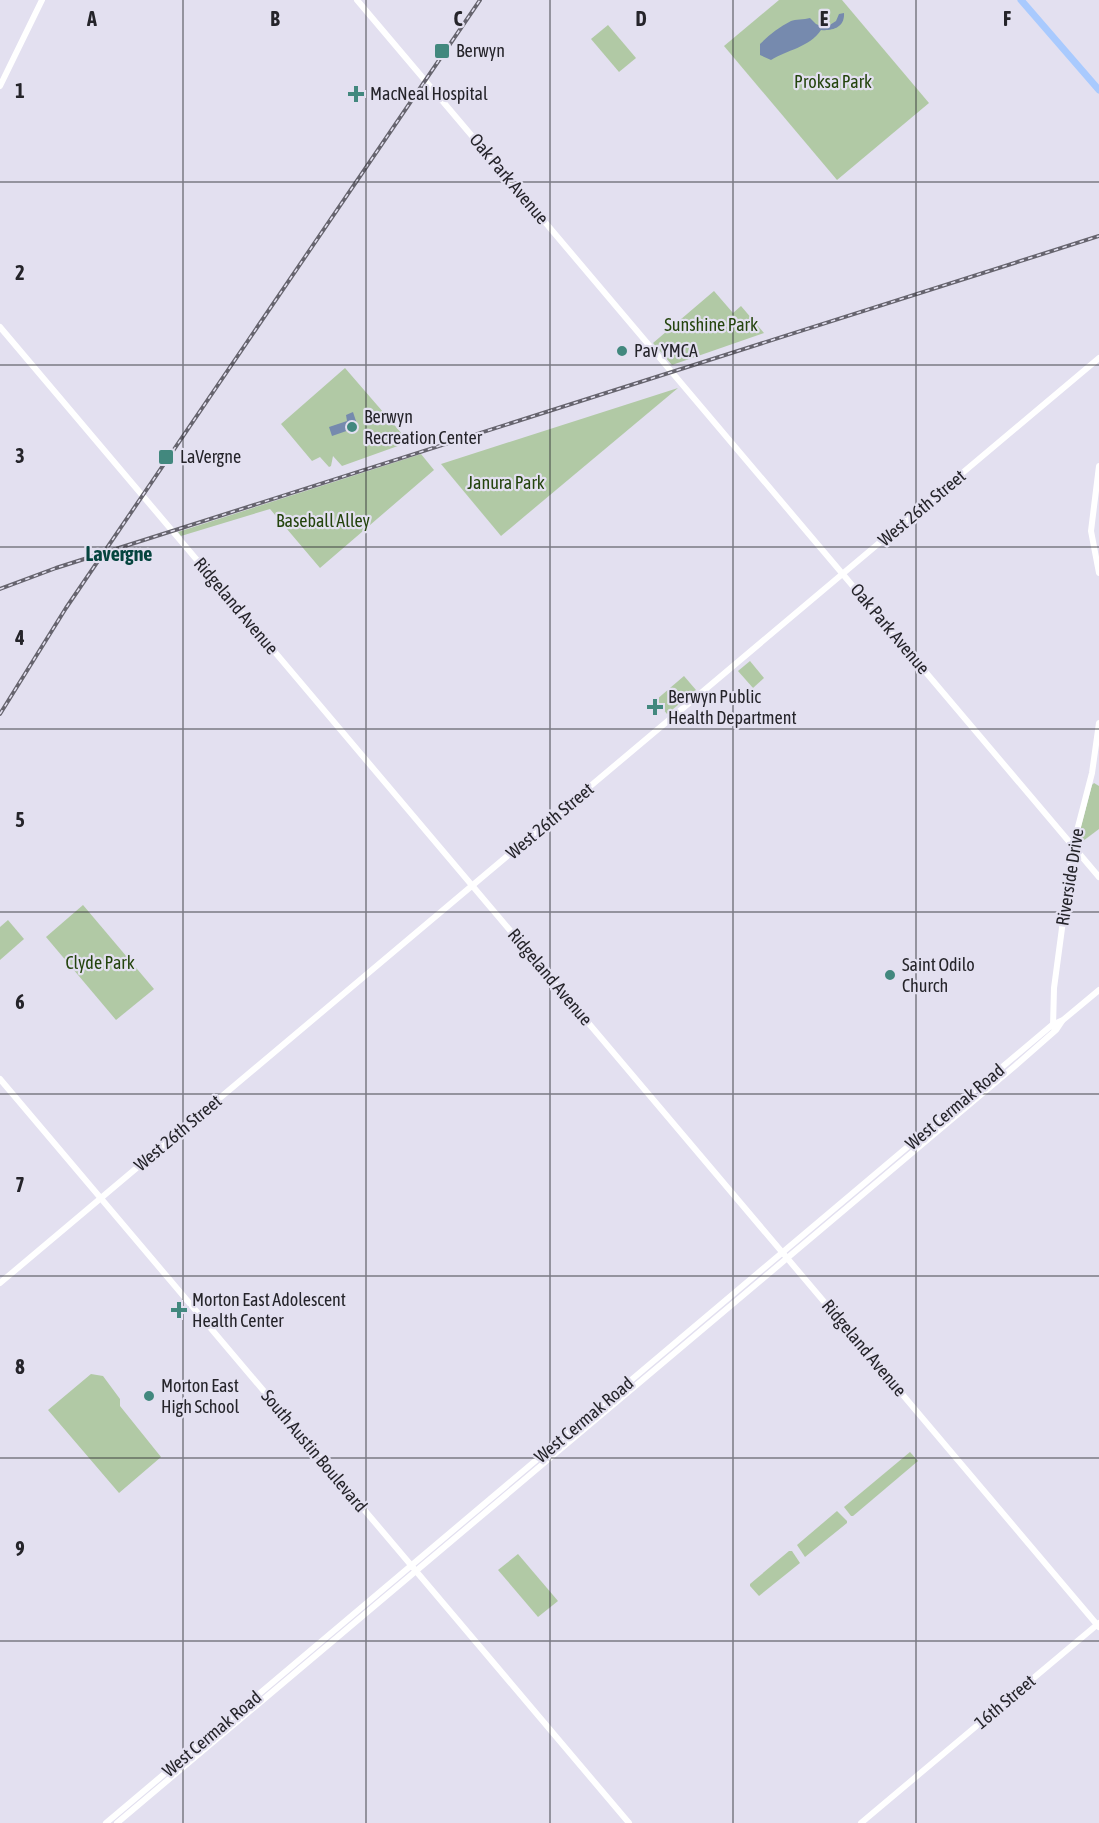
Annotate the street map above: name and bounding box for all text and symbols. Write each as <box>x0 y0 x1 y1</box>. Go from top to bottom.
text: A <box>86 7 97 30</box>
text: B <box>270 7 280 30</box>
text: C <box>454 7 463 30</box>
text: D <box>635 7 647 30</box>
text: E <box>820 7 829 30</box>
text: F <box>1003 7 1011 30</box>
place label: Berwyn <box>456 40 505 61</box>
marker: Berwyn <box>433 42 451 60</box>
park label: Proksa Park <box>794 71 872 92</box>
text: 1 <box>15 79 25 102</box>
place label: MacNeal Hospital <box>370 83 488 104</box>
marker: MacNeal Hospital <box>347 85 365 103</box>
street label: Oak Park Avenue <box>465 129 553 228</box>
text: 2 <box>15 261 25 284</box>
park label: Sunshine Park <box>664 314 758 335</box>
place label: Pav YMCA <box>634 340 698 361</box>
marker: Pav YMCA <box>615 344 629 358</box>
place label: Berwyn Recreation Center <box>364 406 483 448</box>
marker: Berwyn Recreation Center <box>345 420 359 434</box>
text: 3 <box>15 444 25 467</box>
place label: LaVergne <box>180 446 241 467</box>
marker: LaVergne <box>157 448 175 466</box>
street label: West 26th Street <box>874 465 970 550</box>
park label: Janura Park <box>467 472 545 493</box>
park label: Baseball Alley <box>276 510 370 531</box>
district label: Lavergne <box>86 542 152 565</box>
street label: Ridgeland Avenue <box>190 553 283 658</box>
street label: Oak Park Avenue <box>846 579 934 678</box>
text: 4 <box>14 626 25 649</box>
place label: Berwyn Public Health Department <box>668 686 797 728</box>
marker: Berwyn Public Health Department <box>646 698 664 716</box>
street label: West 26th Street <box>502 778 598 863</box>
text: 5 <box>15 808 25 831</box>
street label: Riverside Drive <box>1051 827 1088 927</box>
street label: Ridgeland Avenue <box>504 924 597 1029</box>
park label: Clyde Park <box>65 952 135 973</box>
place label: Saint Odilo Church <box>902 954 975 996</box>
marker: Saint Odilo Church <box>883 968 897 982</box>
text: 6 <box>15 990 25 1013</box>
street label: West Cermak Road <box>901 1059 1008 1154</box>
street label: West 26th Street <box>130 1090 226 1175</box>
text: 7 <box>15 1173 25 1196</box>
place label: Morton East Adolescent Health Center <box>192 1289 346 1331</box>
street label: Ridgeland Avenue <box>818 1295 911 1400</box>
marker: Morton East Adolescent Health Center <box>170 1301 188 1319</box>
text: 8 <box>15 1355 25 1378</box>
street label: West Cermak Road <box>530 1372 637 1467</box>
place label: Morton East High School <box>161 1375 239 1417</box>
street label: South Austin Boulevard <box>257 1385 372 1516</box>
marker: Morton East High School <box>142 1389 156 1403</box>
text: 9 <box>15 1537 25 1560</box>
street label: 16th Street <box>970 1670 1039 1733</box>
street label: West Cermak Road <box>158 1686 265 1781</box>

